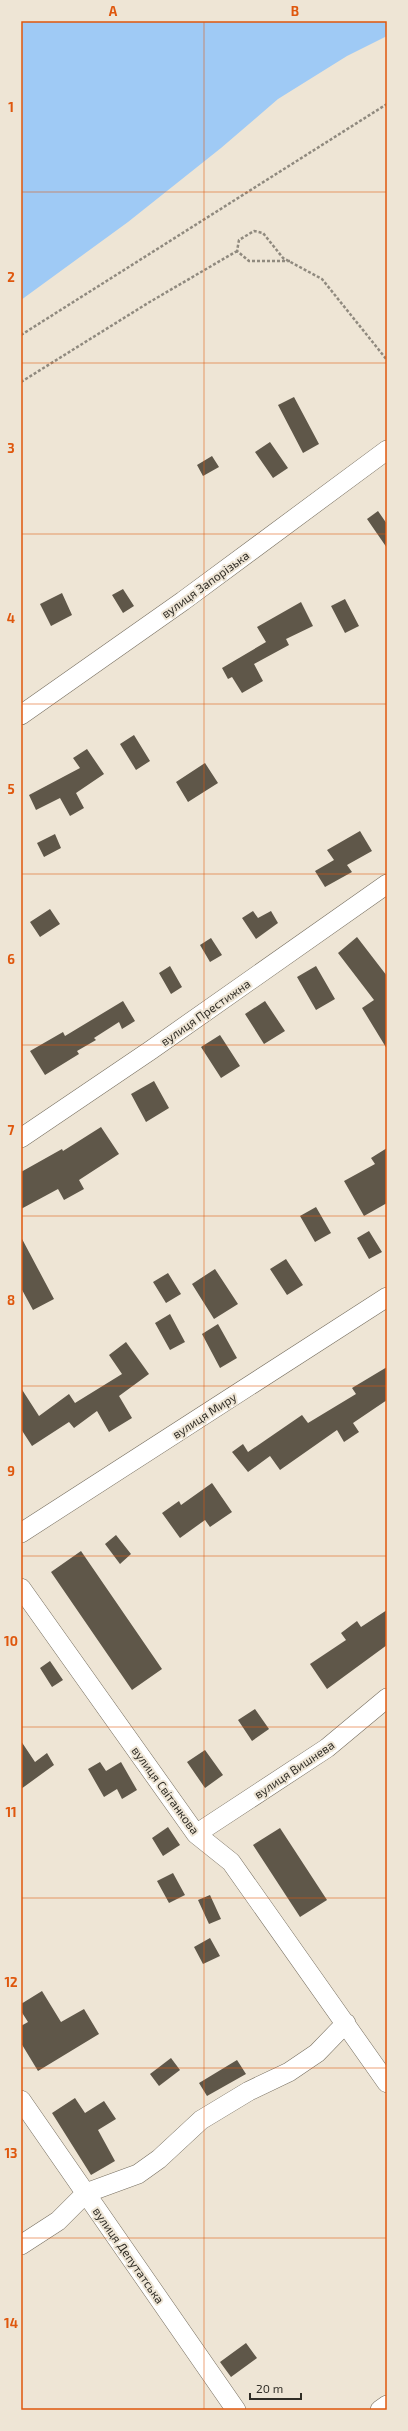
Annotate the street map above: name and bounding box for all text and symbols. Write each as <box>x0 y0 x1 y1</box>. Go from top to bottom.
text: A <box>109 3 118 19</box>
text: B <box>291 3 299 19</box>
text: 1 <box>8 99 14 115</box>
text: 2 <box>7 269 15 285</box>
text: 3 <box>7 440 15 456</box>
street label: вулиця Запорізька <box>158 548 252 621</box>
text: 4 <box>7 610 15 626</box>
text: 5 <box>7 781 15 797</box>
text: 6 <box>7 951 15 967</box>
street label: вулиця Престижна <box>158 976 253 1049</box>
text: 7 <box>8 1122 15 1138</box>
text: 8 <box>7 1292 15 1308</box>
street label: вулиця Миру <box>169 1389 240 1442</box>
text: 9 <box>7 1463 15 1479</box>
text: 10 <box>4 1633 18 1649</box>
street label: вулиця Вишнева <box>251 1737 337 1802</box>
street label: вулиця Світанкова <box>129 1743 203 1837</box>
text: 11 <box>5 1804 17 1820</box>
text: 12 <box>4 1974 18 1990</box>
text: 13 <box>5 2145 18 2161</box>
street label: вулиця Депутатська <box>90 2204 167 2306</box>
text: 14 <box>4 2315 18 2331</box>
scale bar <box>250 2375 301 2401</box>
text: 20 m <box>256 2381 283 2395</box>

